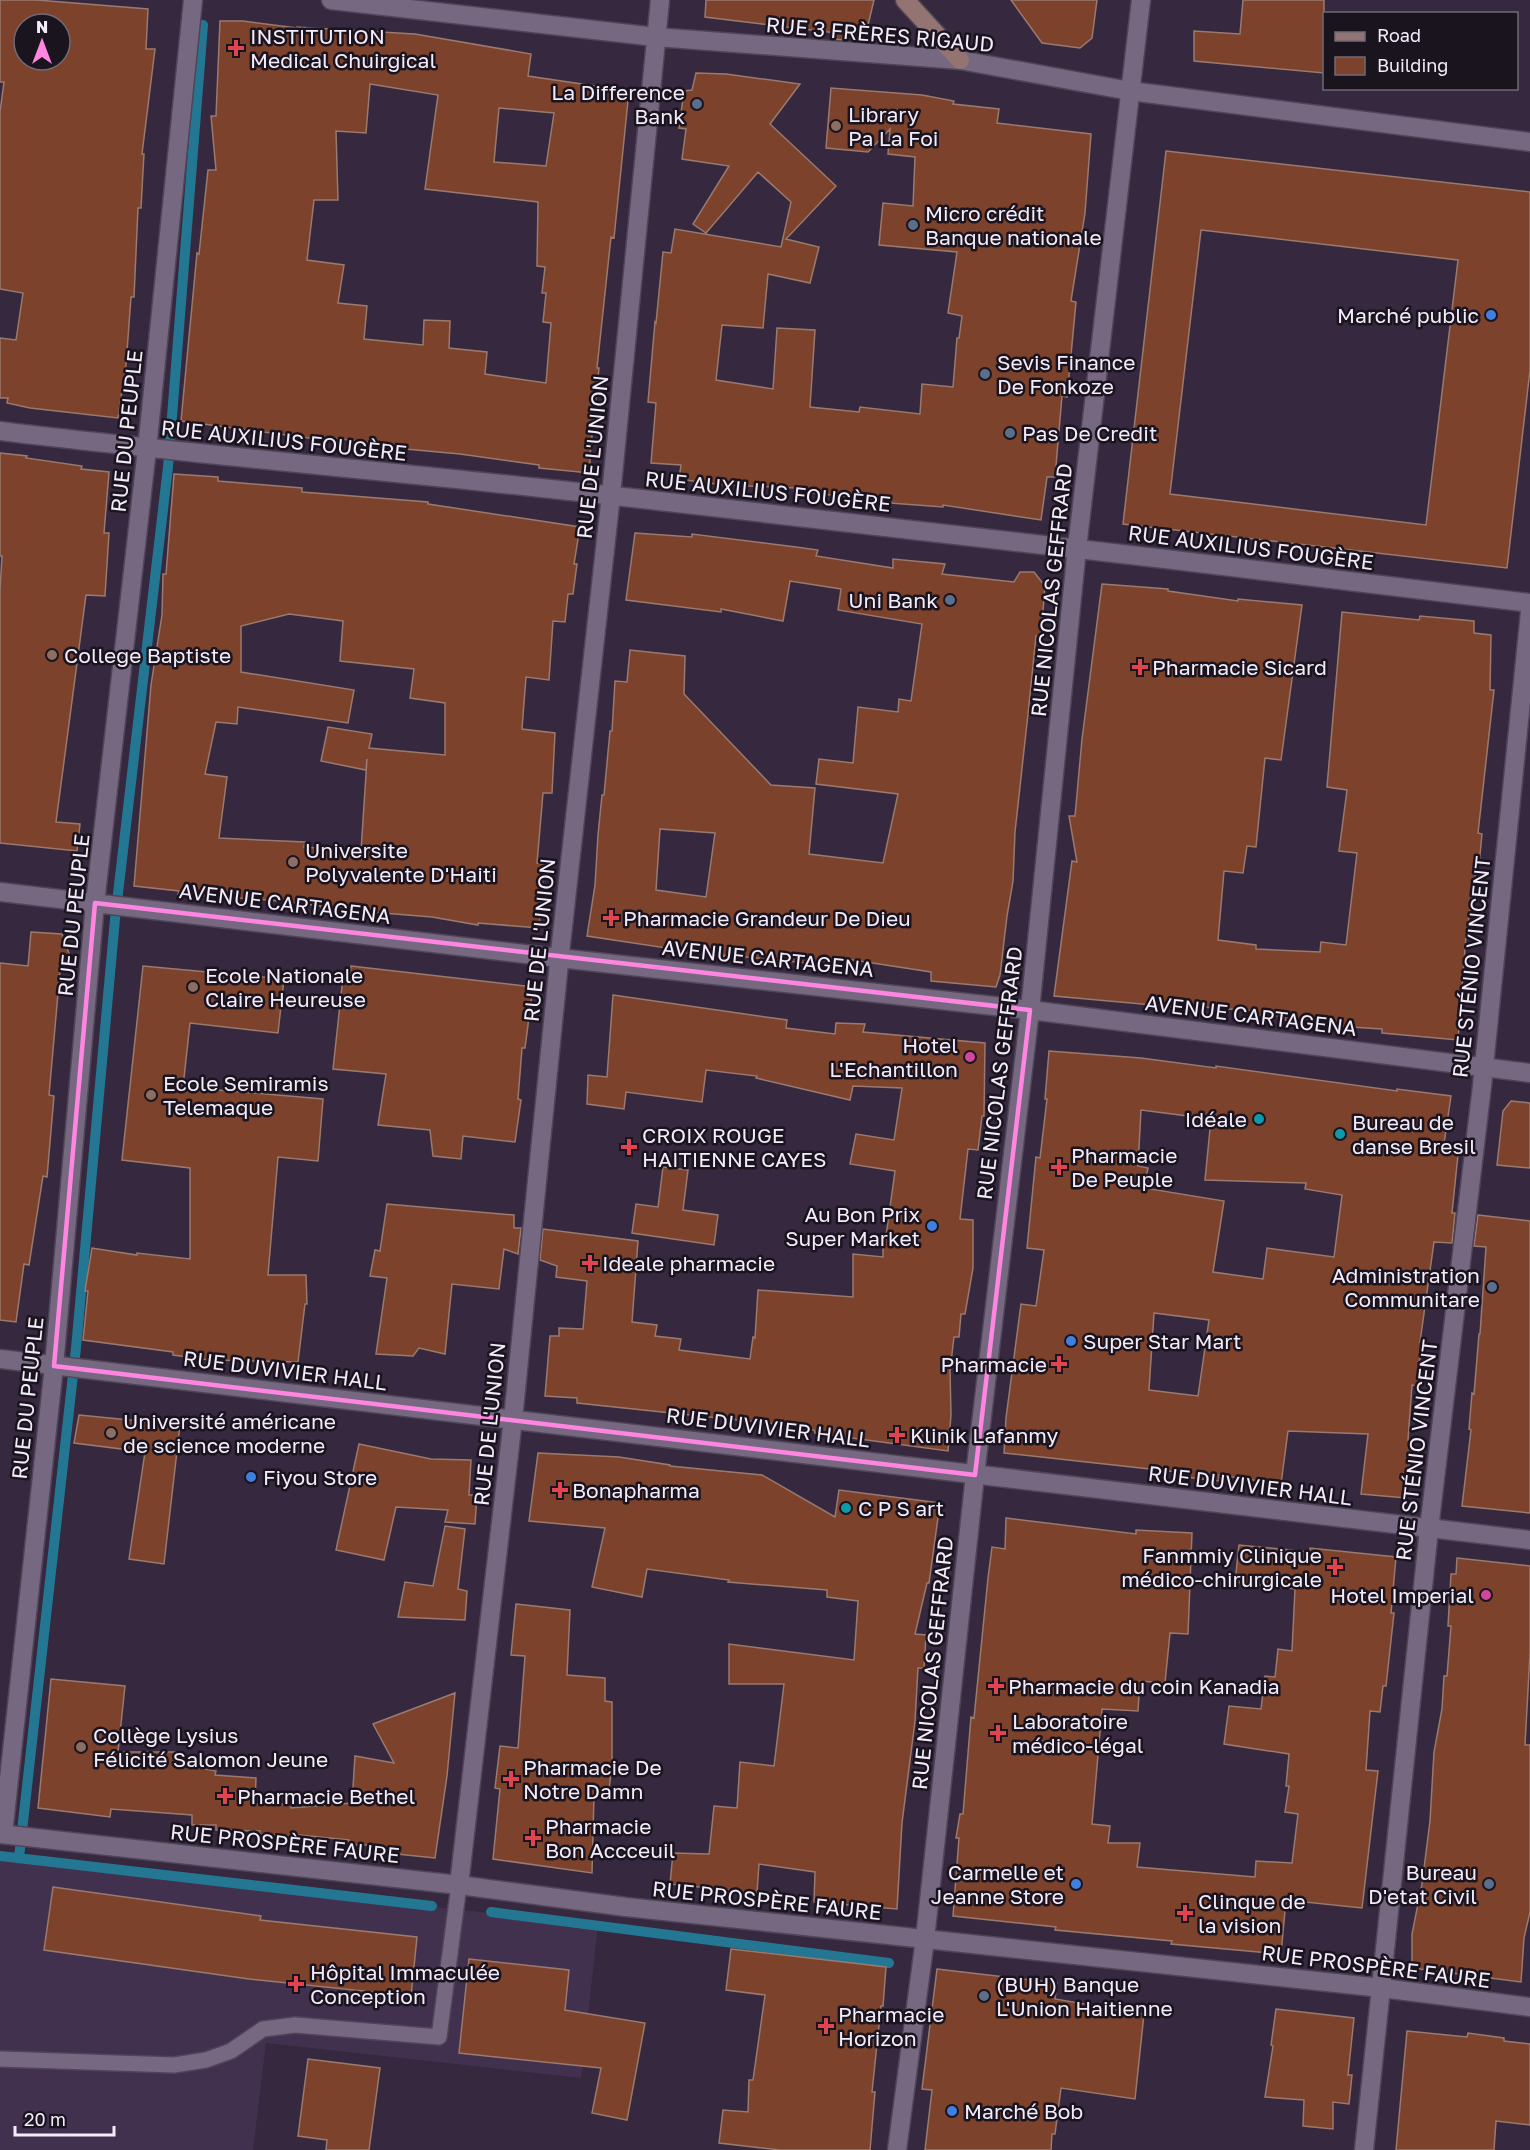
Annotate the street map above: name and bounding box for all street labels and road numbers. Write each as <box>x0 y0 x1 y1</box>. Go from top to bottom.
street label: RUE 3 FRÈRES RIGAUD <box>765 11 995 57</box>
street label: RUE DU PEUPLE <box>105 349 147 513</box>
street label: RUE DE L'UNION <box>570 374 614 540</box>
street label: RUE AUXILIUS FOUGÈRE <box>160 414 408 466</box>
street label: RUE NICOLAS GEFFRARD <box>1025 462 1077 718</box>
street label: RUE AUXILIUS FOUGÈRE <box>644 465 892 517</box>
street label: RUE AUXILIUS FOUGÈRE <box>1127 519 1375 575</box>
street label: RUE DU PEUPLE <box>52 833 94 997</box>
street label: RUE STÉNIO VINCENT <box>1446 855 1496 1079</box>
street label: RUE DE L'UNION <box>517 857 561 1023</box>
street label: AVENUE CARTAGENA <box>178 877 392 929</box>
street label: AVENUE CARTAGENA <box>661 934 875 982</box>
street label: RUE NICOLAS GEFFRARD <box>971 945 1027 1201</box>
street label: AVENUE CARTAGENA <box>1144 989 1358 1041</box>
street label: RUE DU PEUPLE <box>6 1316 48 1480</box>
street label: RUE STÉNIO VINCENT <box>1390 1338 1442 1562</box>
street label: RUE DE L'UNION <box>467 1341 511 1507</box>
street label: RUE DUVIVIER HALL <box>182 1345 388 1395</box>
street label: RUE DUVIVIER HALL <box>665 1402 871 1452</box>
street label: RUE DUVIVIER HALL <box>1147 1460 1353 1510</box>
street label: RUE NICOLAS GEFFRARD <box>906 1535 958 1791</box>
street label: RUE PROSPÈRE FAURE <box>169 1818 401 1868</box>
street label: RUE PROSPÈRE FAURE <box>651 1875 883 1925</box>
street label: RUE PROSPÈRE FAURE <box>1260 1939 1492 1993</box>

